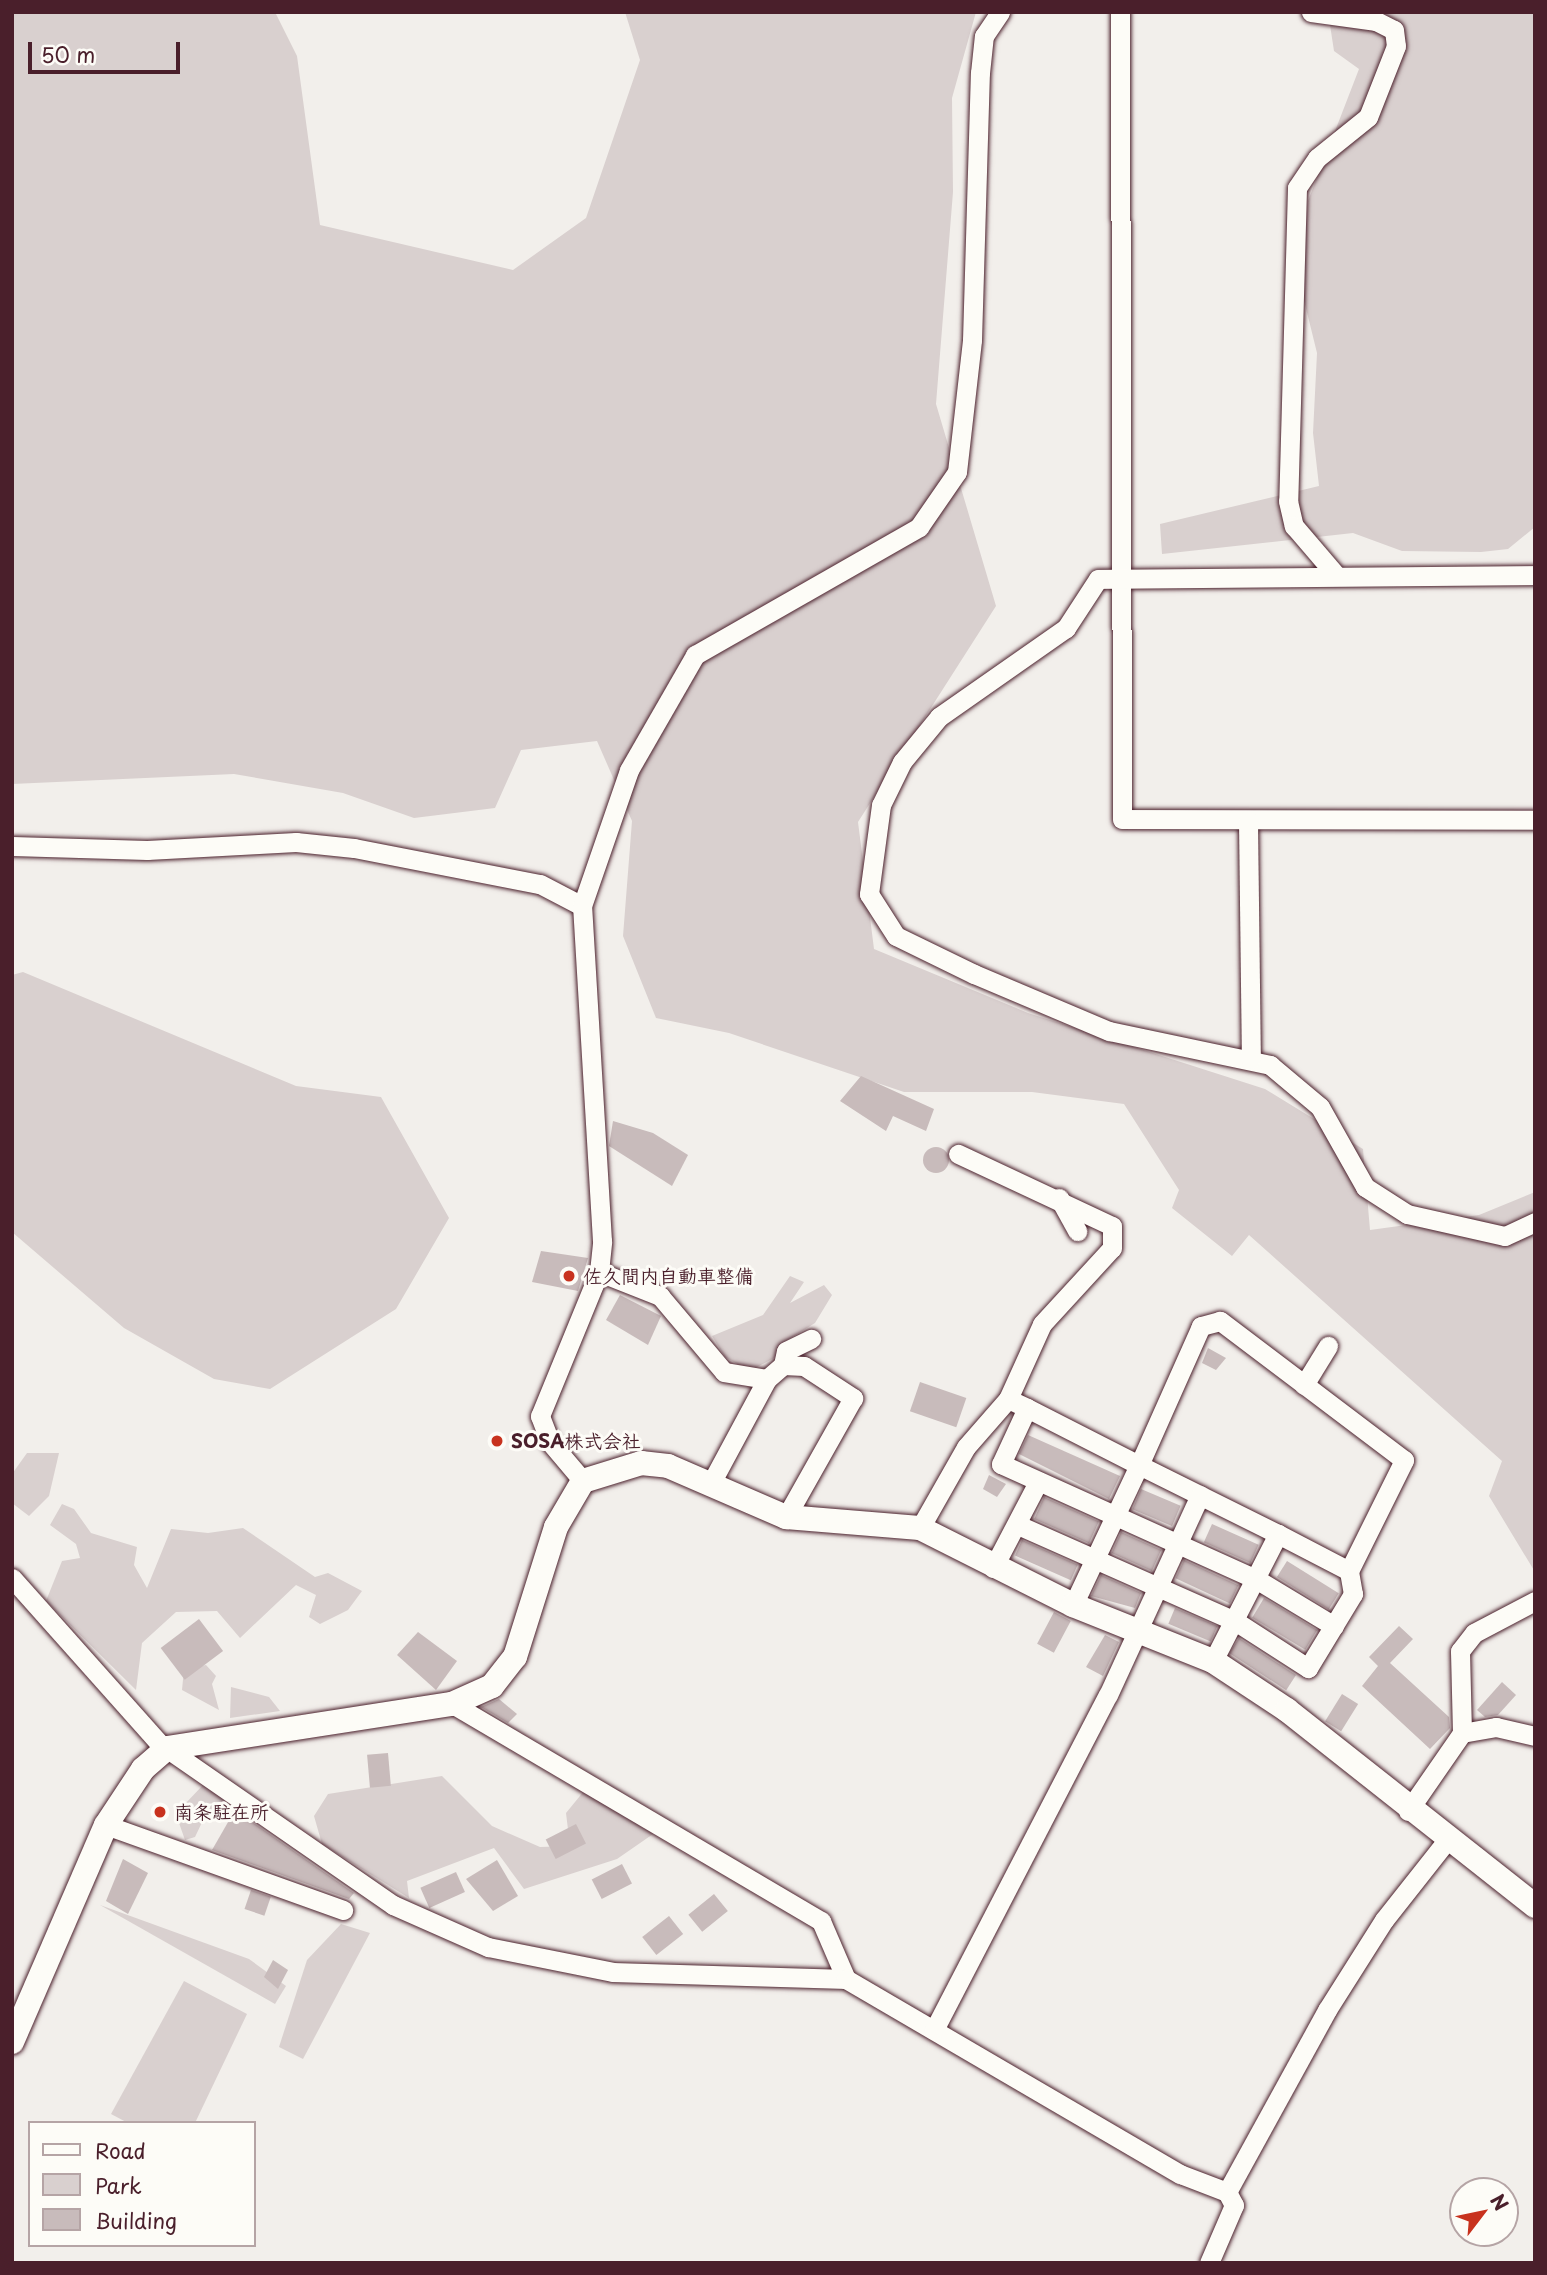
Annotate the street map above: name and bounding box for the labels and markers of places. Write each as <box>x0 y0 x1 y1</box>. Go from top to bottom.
place label: 佐久間内自動車整備 <box>583 1265 754 1287</box>
marker: 佐久間内自動車整備 <box>561 1268 577 1284</box>
place label: SOSA株式会社 <box>511 1430 641 1452</box>
marker: SOSA株式会社 <box>489 1433 505 1449</box>
place label: 南条駐在所 <box>174 1801 269 1823</box>
marker: 南条駐在所 <box>152 1804 168 1820</box>

